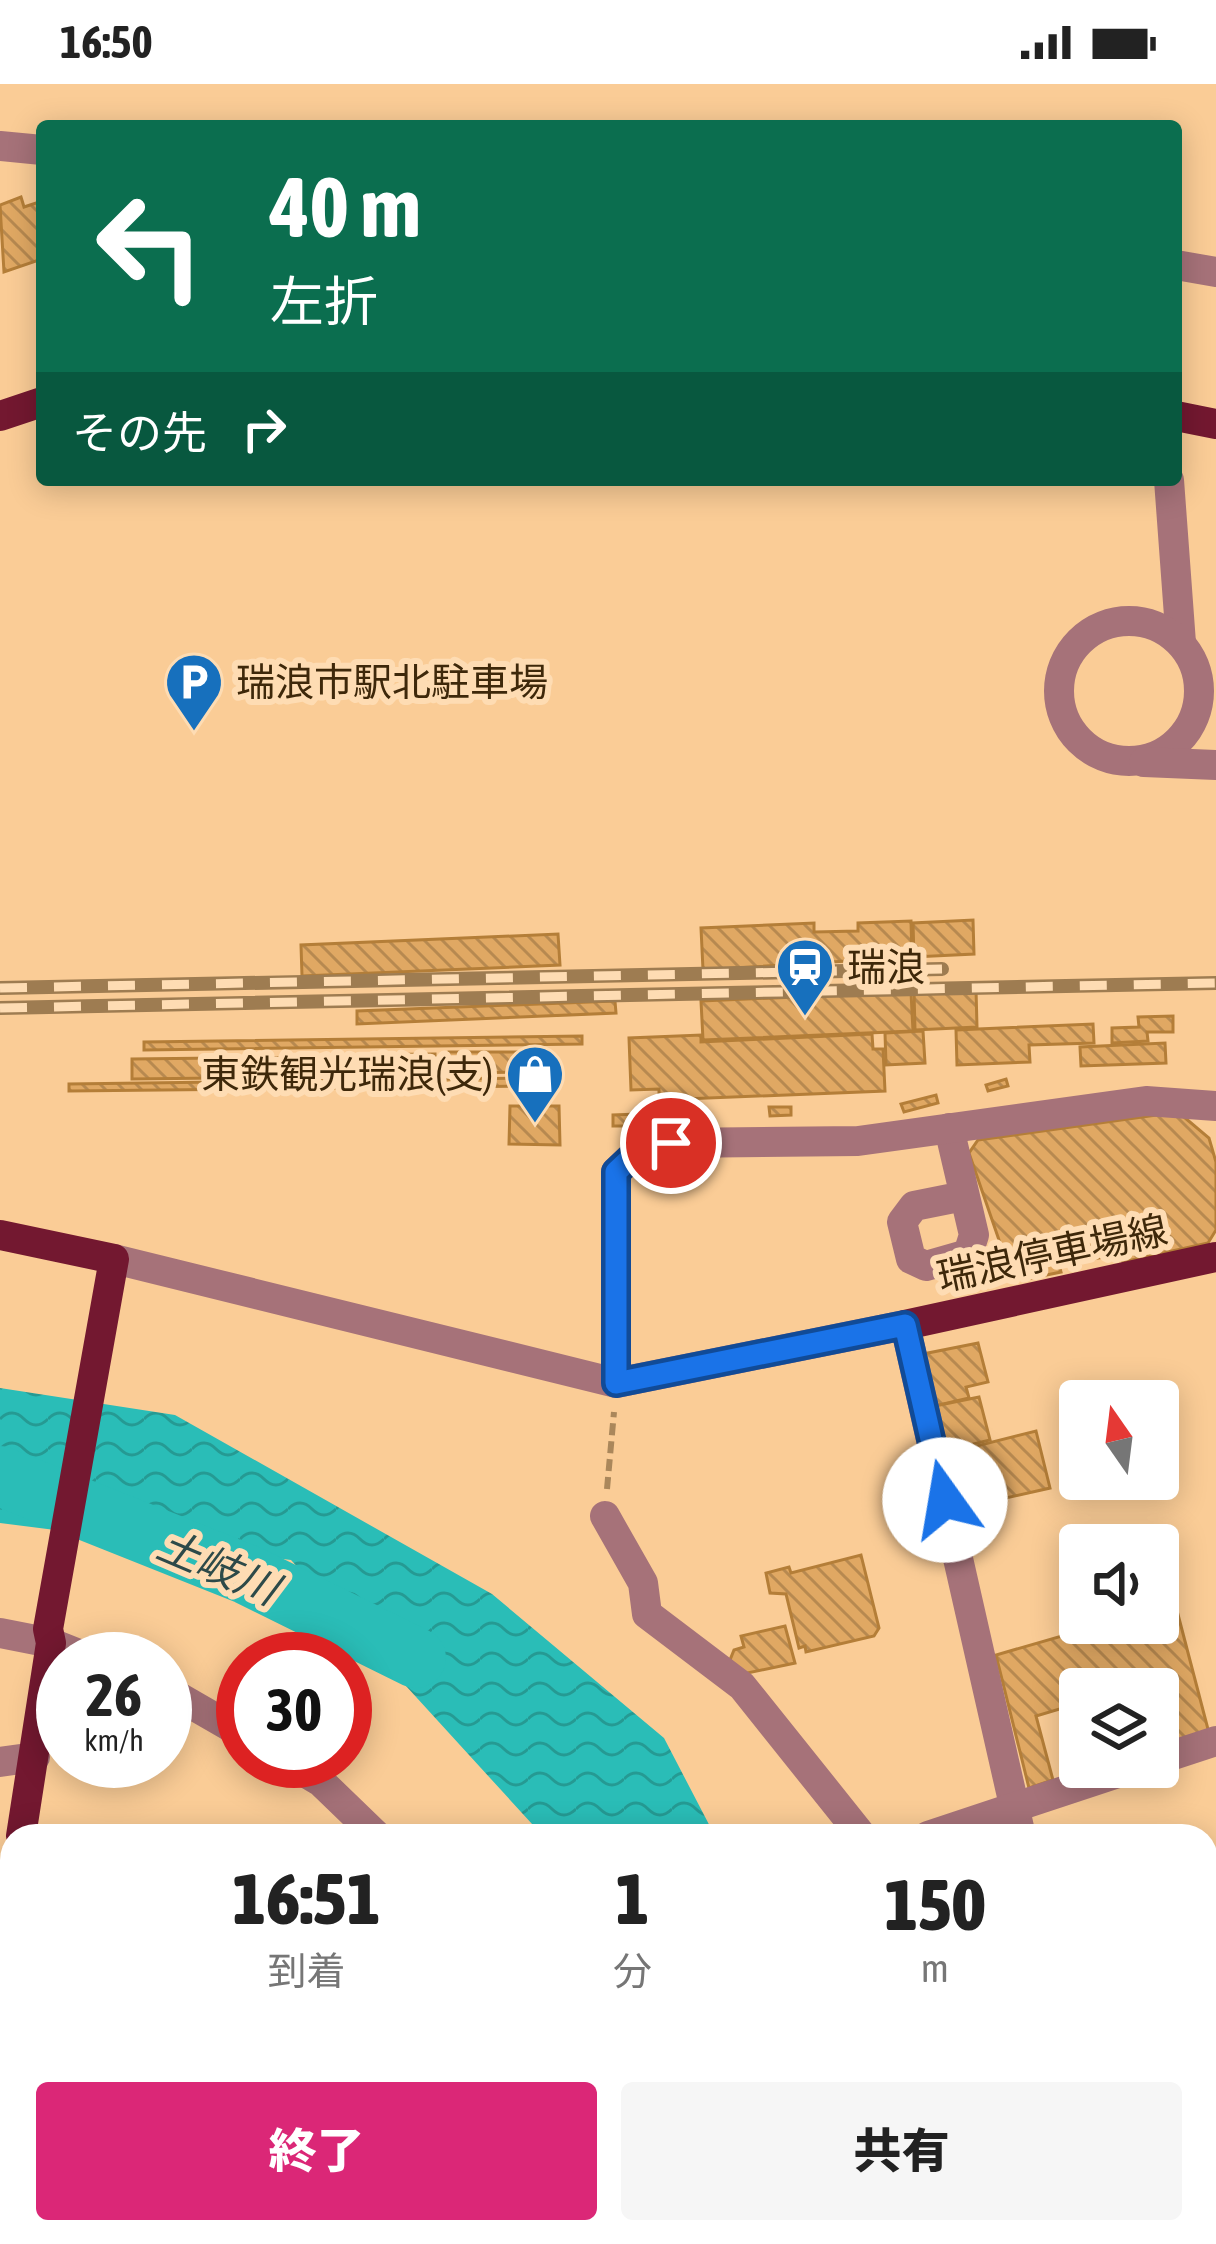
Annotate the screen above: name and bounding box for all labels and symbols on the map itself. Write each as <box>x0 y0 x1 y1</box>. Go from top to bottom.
parking icon: 瑞浪市駅北駐車場 <box>163 651 225 733</box>
place label: 瑞浪市駅北駐車場 <box>236 660 548 704</box>
station icon: 瑞浪 <box>774 936 836 1018</box>
place label: 瑞浪 <box>847 945 925 989</box>
shop icon: 東鉄観光瑞浪(支) <box>504 1043 566 1125</box>
place label: 東鉄観光瑞浪(支) <box>201 1052 493 1096</box>
pin <box>620 1092 722 1194</box>
street label: 瑞浪停車場線 <box>933 1207 1171 1299</box>
north arrow <box>1059 1380 1179 1500</box>
position arrow <box>882 1437 1008 1563</box>
water label: 土岐川 <box>151 1520 289 1615</box>
speed limit sign: 30 <box>216 1632 372 1788</box>

